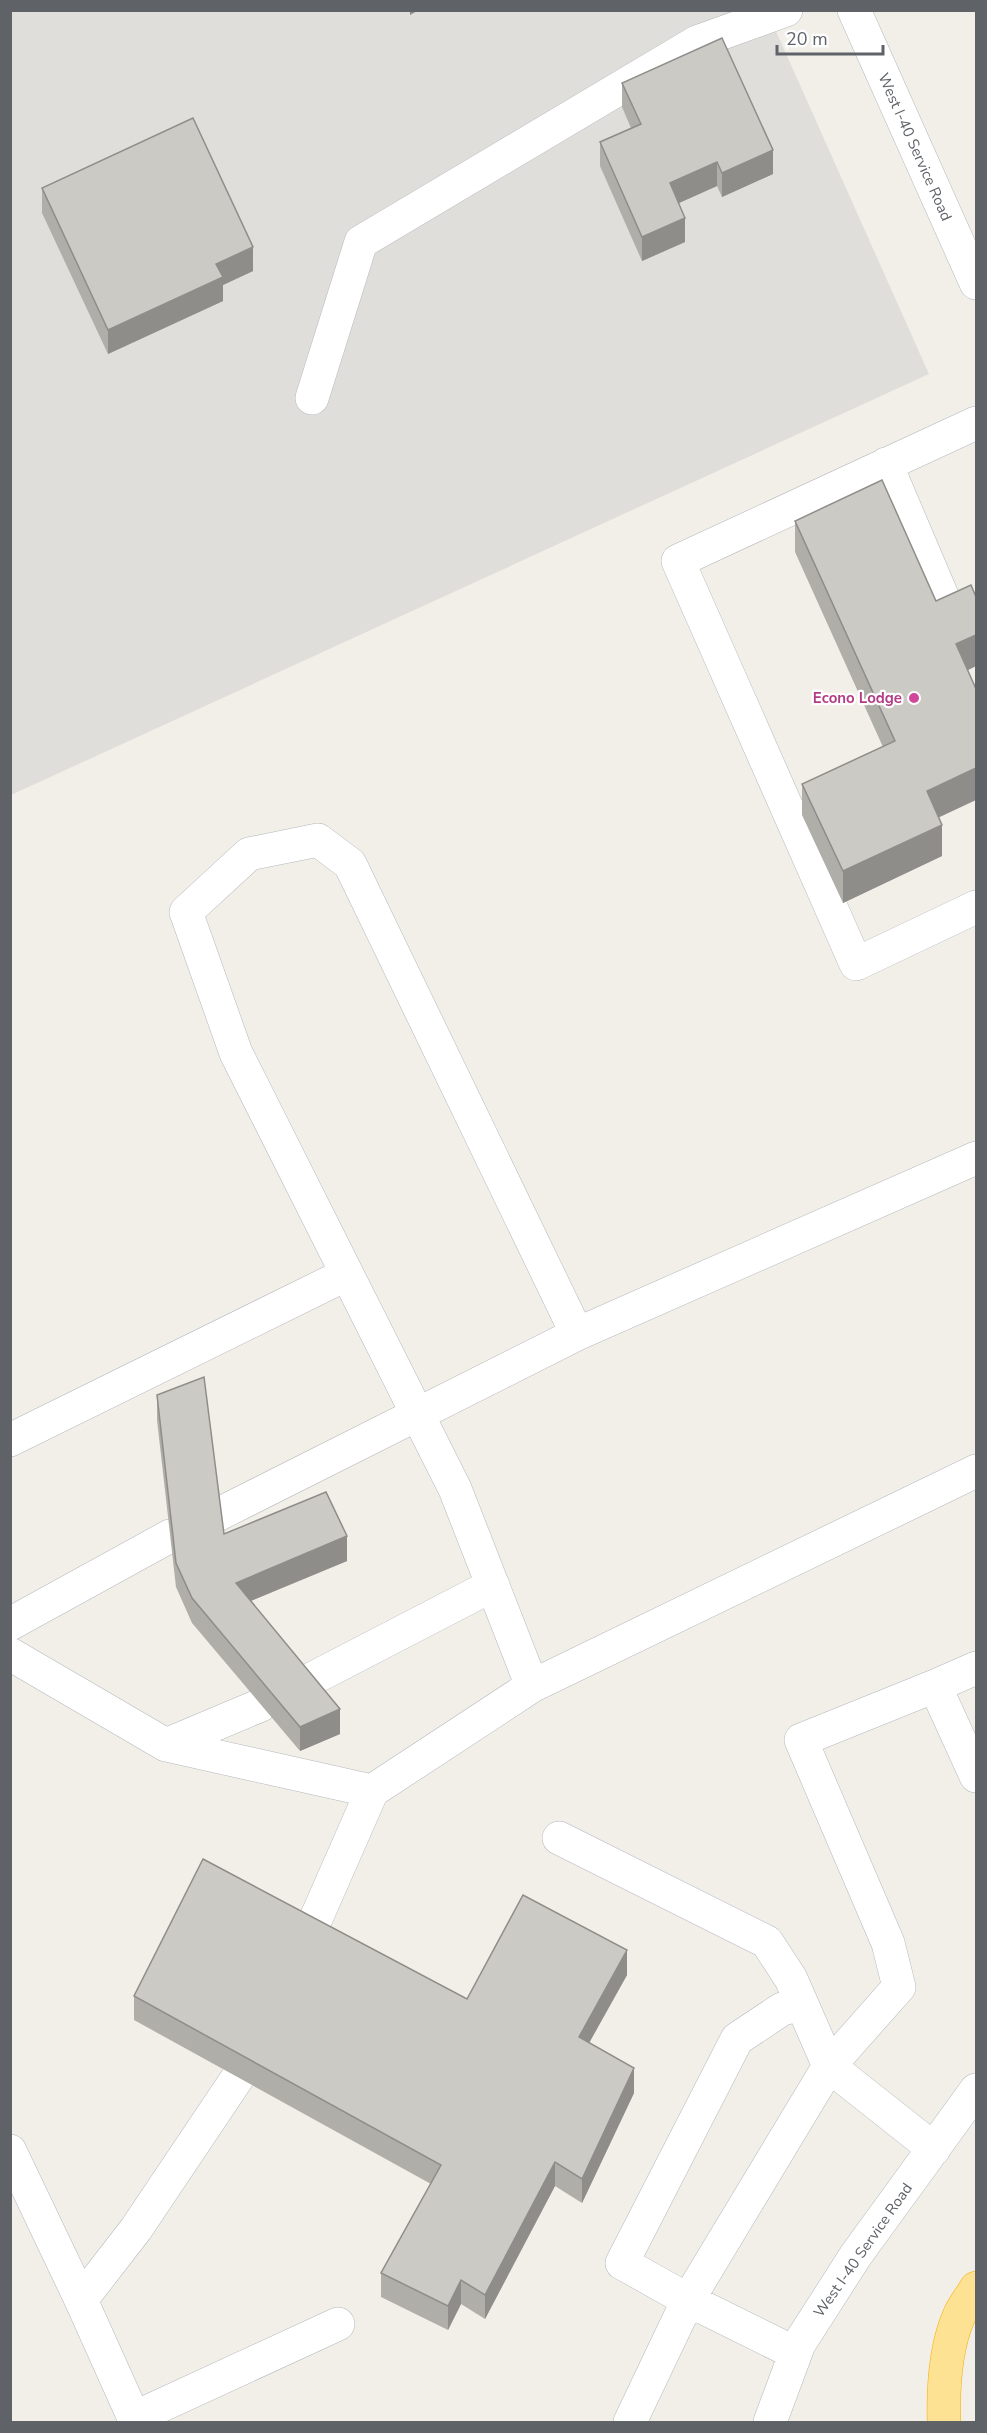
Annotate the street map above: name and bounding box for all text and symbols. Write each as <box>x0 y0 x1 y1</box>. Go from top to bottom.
scale bar <box>777 18 884 56</box>
text: 20 m <box>786 27 828 51</box>
street label: West I-40 Service Road <box>873 70 957 224</box>
place label: Econo Lodge <box>813 688 902 708</box>
marker: Econo Lodge <box>907 691 921 705</box>
street label: West I-40 Service Road <box>809 2179 917 2321</box>

